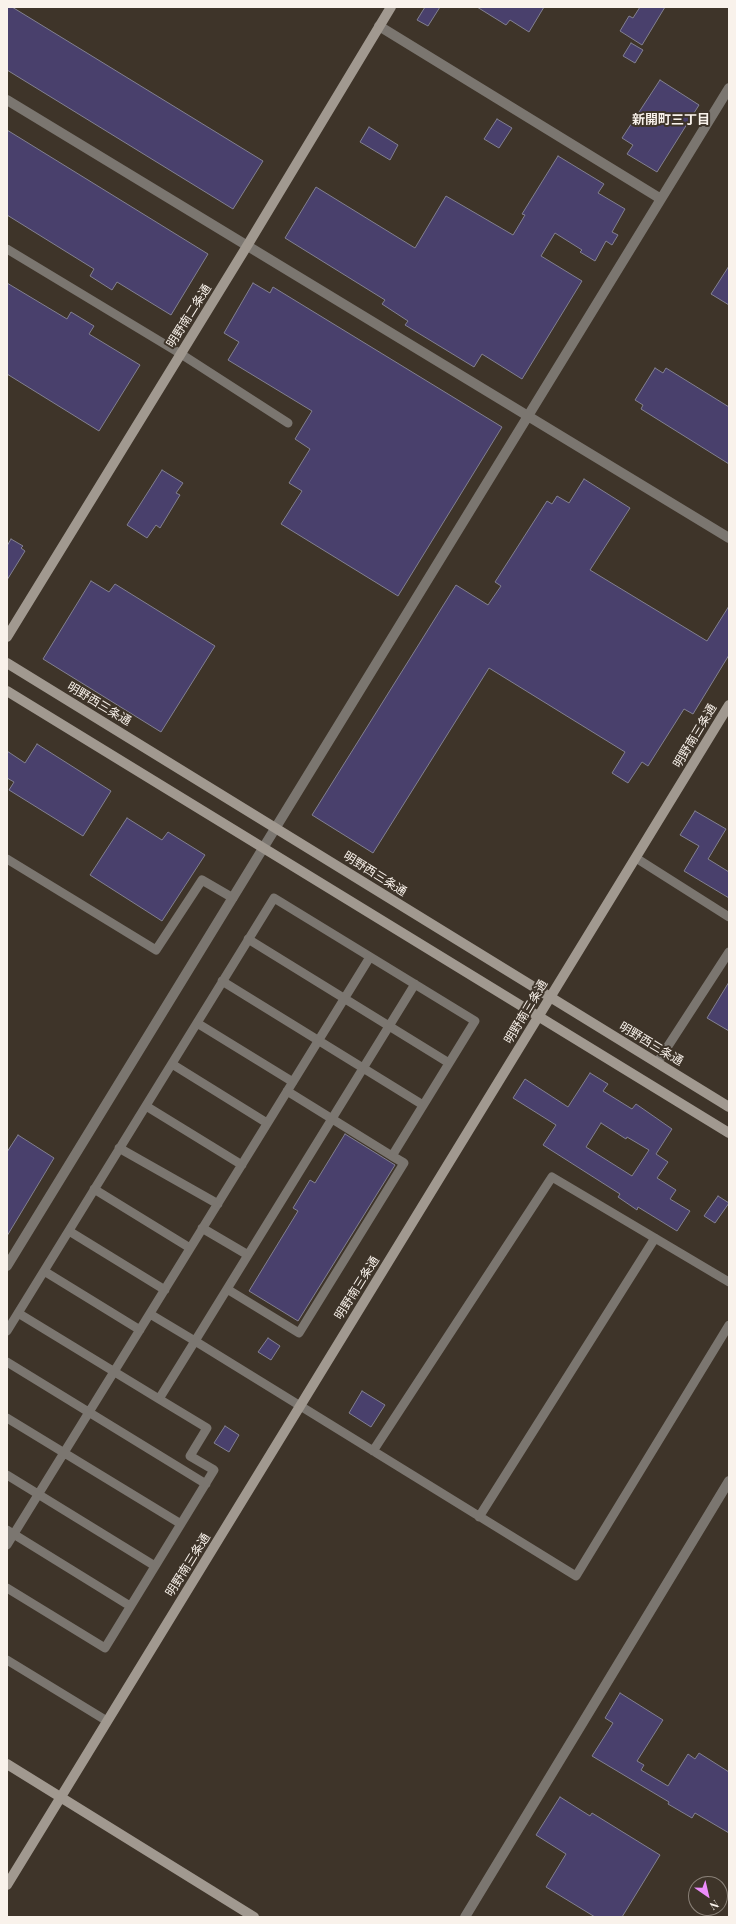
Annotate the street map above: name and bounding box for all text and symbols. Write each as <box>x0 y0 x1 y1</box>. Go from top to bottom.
district label: 新開町三丁目 <box>632 112 710 128</box>
street label: 明野南二条通 <box>164 282 214 350</box>
street label: 明野西三条通 <box>64 679 134 729</box>
street label: 明野南三条通 <box>670 701 720 771</box>
street label: 明野西三条通 <box>341 849 409 899</box>
street label: 明野南三条通 <box>501 977 551 1047</box>
street label: 明野西三条通 <box>616 1019 686 1069</box>
street label: 明野南三条通 <box>332 1254 382 1322</box>
street label: 明野南三条通 <box>163 1531 213 1599</box>
north arrow <box>688 1876 728 1916</box>
text: N <box>707 1897 722 1914</box>

